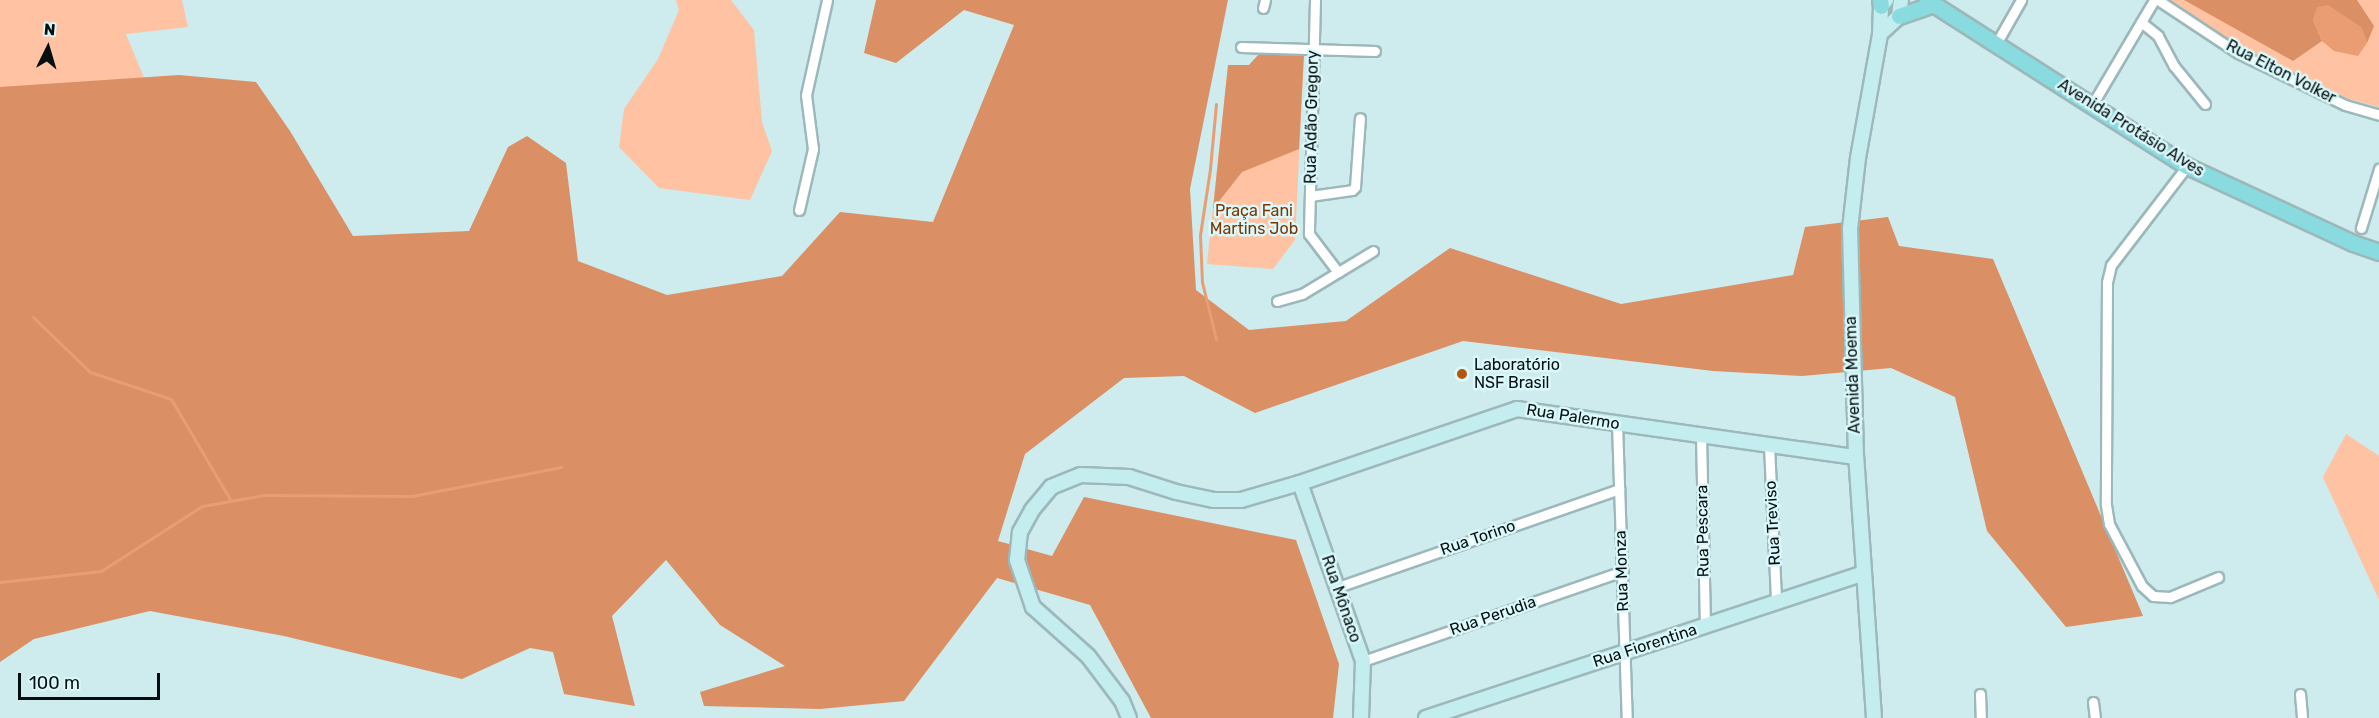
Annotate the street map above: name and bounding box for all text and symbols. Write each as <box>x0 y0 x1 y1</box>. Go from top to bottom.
north arrow <box>18 18 78 78</box>
text: N <box>43 20 56 40</box>
street label: Rua Elton Volker <box>2223 36 2339 108</box>
street label: Rua Adão Gregory <box>1301 50 1323 184</box>
street label: Avenida Protásio Alves <box>2054 75 2208 181</box>
park label: Praça Fani Martins Job <box>1210 201 1298 239</box>
street label: Avenida Moema <box>1841 316 1865 434</box>
place label: Laboratório NSF Brasil <box>1474 355 1560 393</box>
marker: Laboratório NSF Brasil <box>1455 367 1469 381</box>
street label: Rua Palermo <box>1525 400 1621 434</box>
street label: Rua Treviso <box>1761 480 1785 566</box>
street label: Rua Pescara <box>1693 485 1713 577</box>
street label: Rua Torino <box>1438 516 1518 560</box>
street label: Rua Monza <box>1611 530 1633 612</box>
street label: Rua Mônaco <box>1317 553 1365 645</box>
street label: Rua Perudia <box>1447 592 1539 640</box>
street label: Rua Fiorentina <box>1590 620 1700 672</box>
scale bar <box>21 661 164 699</box>
text: 100 m <box>29 672 80 694</box>

